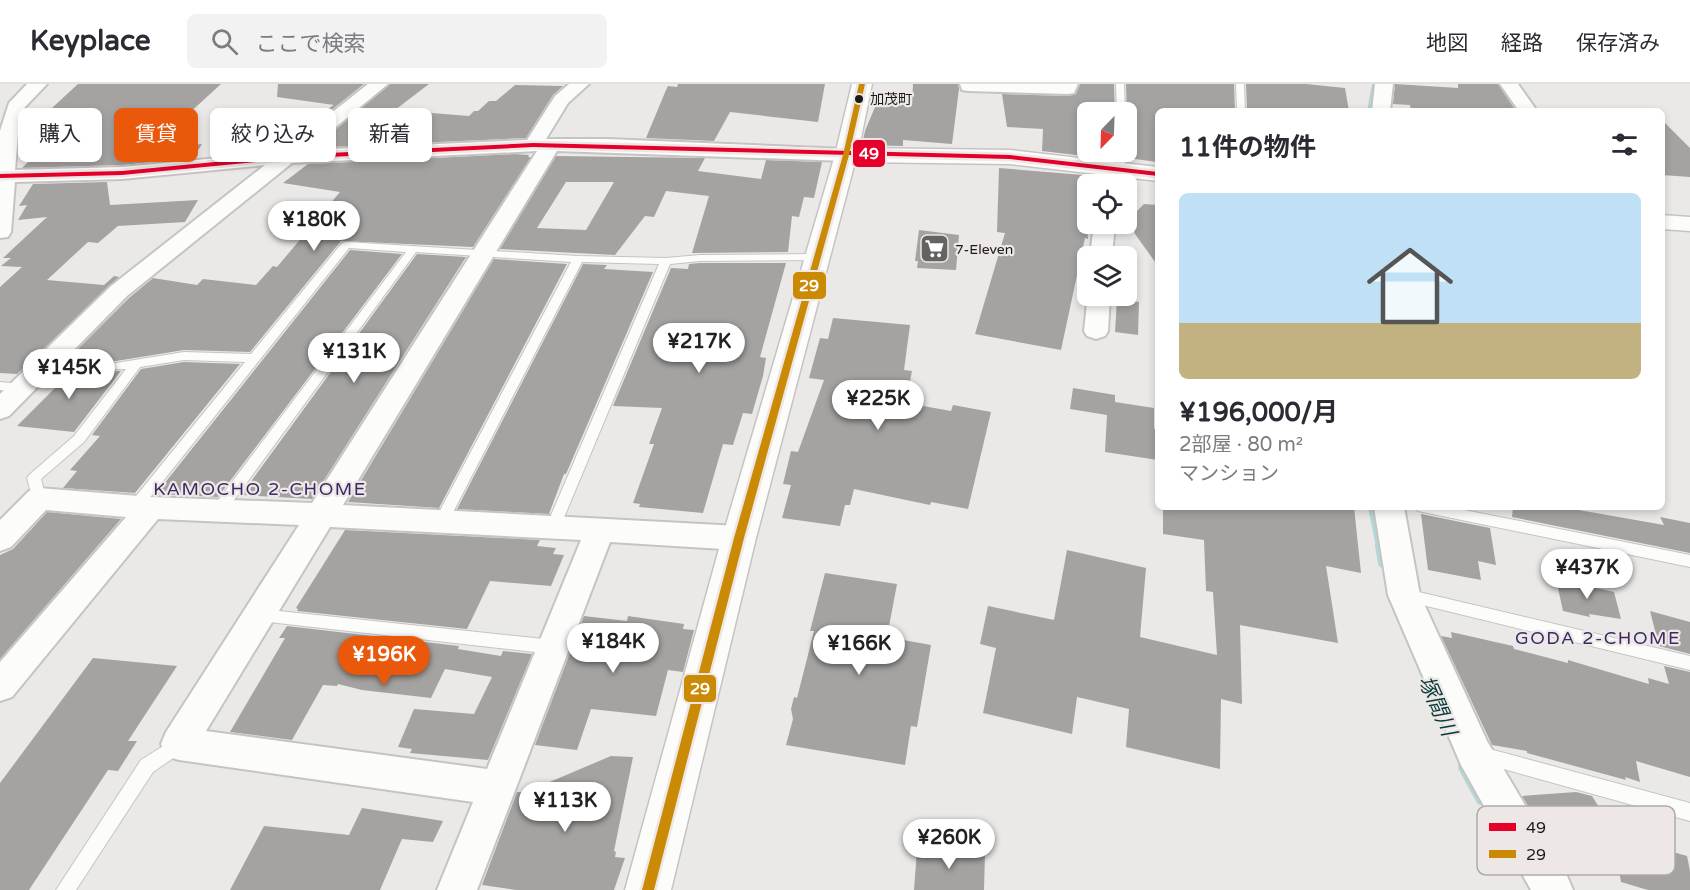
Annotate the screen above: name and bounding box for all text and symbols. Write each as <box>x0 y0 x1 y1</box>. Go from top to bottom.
search box <box>187 14 607 68</box>
text: Keyplace <box>30 24 151 58</box>
icon: search <box>208 25 241 58</box>
text: ここで検索 <box>256 31 366 57</box>
text: 地図 <box>1426 31 1468 56</box>
text: 経路 <box>1501 31 1543 56</box>
text: 保存済み <box>1576 31 1660 56</box>
place label: 加茂町 <box>870 91 912 108</box>
marker: 加茂町 <box>853 93 865 105</box>
north arrow <box>1077 102 1137 162</box>
map controls <box>1077 102 1137 306</box>
chip: 購入 <box>18 108 102 162</box>
chip: 賃貸 <box>114 108 198 162</box>
chip: 絞り込み <box>210 108 336 162</box>
chip: 新着 <box>348 108 432 162</box>
icon: filters <box>1608 128 1641 161</box>
text: 11件の物件 <box>1179 132 1316 163</box>
line badge: 49 <box>852 139 886 168</box>
text: 49 <box>859 144 879 164</box>
button: locate <box>1077 174 1137 234</box>
pin: ¥180K <box>272 201 356 252</box>
text: ¥180K <box>282 208 346 232</box>
icon: home <box>1356 232 1464 340</box>
supermarket icon: 7-Eleven <box>918 233 950 265</box>
place label: 7-Eleven <box>955 241 1013 258</box>
button: layers <box>1077 246 1137 306</box>
line badge: 29 <box>792 271 827 300</box>
text: 29 <box>799 276 819 296</box>
pin: ¥217K <box>657 323 741 374</box>
text: ¥217K <box>667 330 731 354</box>
pin: ¥131K <box>312 333 396 384</box>
text: ¥131K <box>322 340 386 364</box>
pin: ¥145K <box>27 349 111 400</box>
text: ¥145K <box>37 356 101 380</box>
pin: ¥225K <box>836 380 920 431</box>
text: ¥225K <box>846 387 910 411</box>
text: ¥196,000/月 <box>1179 397 1338 428</box>
text: 2部屋 · 80 m² <box>1179 433 1303 457</box>
text: マンション <box>1179 462 1279 486</box>
district label: KAMOCHO 2-CHOME <box>153 478 367 500</box>
pin: ¥437K <box>1545 549 1629 600</box>
text: ¥437K <box>1555 556 1619 580</box>
pin: ¥184K <box>571 623 655 674</box>
pin: ¥166K <box>817 625 901 676</box>
district label: GODA 2-CHOME <box>1515 627 1681 649</box>
text: ¥184K <box>581 630 645 654</box>
text: ¥166K <box>827 632 891 656</box>
pin: ¥196K <box>342 636 426 687</box>
text: ¥196K <box>352 643 416 667</box>
water label: 塚間川 <box>1413 672 1462 742</box>
line badge: 29 <box>683 674 717 703</box>
text: 29 <box>690 679 710 699</box>
pin: ¥113K <box>523 782 607 833</box>
text: ¥113K <box>533 789 597 813</box>
legend <box>1477 806 1675 875</box>
text: 49 <box>1526 818 1546 838</box>
pin: ¥260K <box>907 819 991 870</box>
text: ¥260K <box>917 826 981 850</box>
text: 29 <box>1526 845 1546 865</box>

